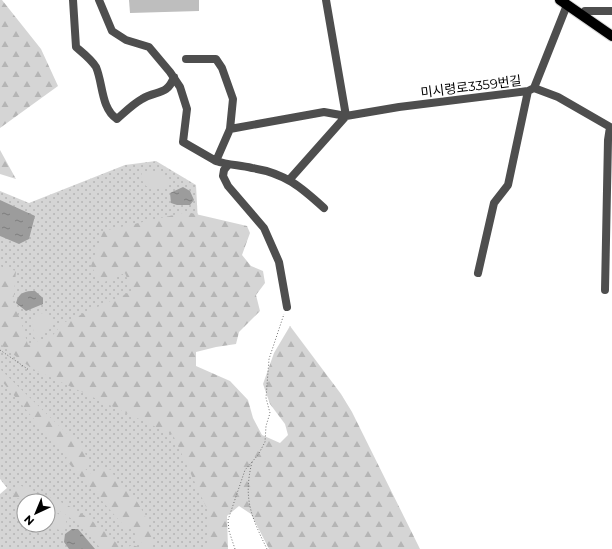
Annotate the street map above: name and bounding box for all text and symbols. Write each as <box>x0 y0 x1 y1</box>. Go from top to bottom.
street label: 미시령로3359번길 <box>420 72 522 100</box>
north arrow <box>16 493 56 533</box>
text: N <box>21 512 37 528</box>

